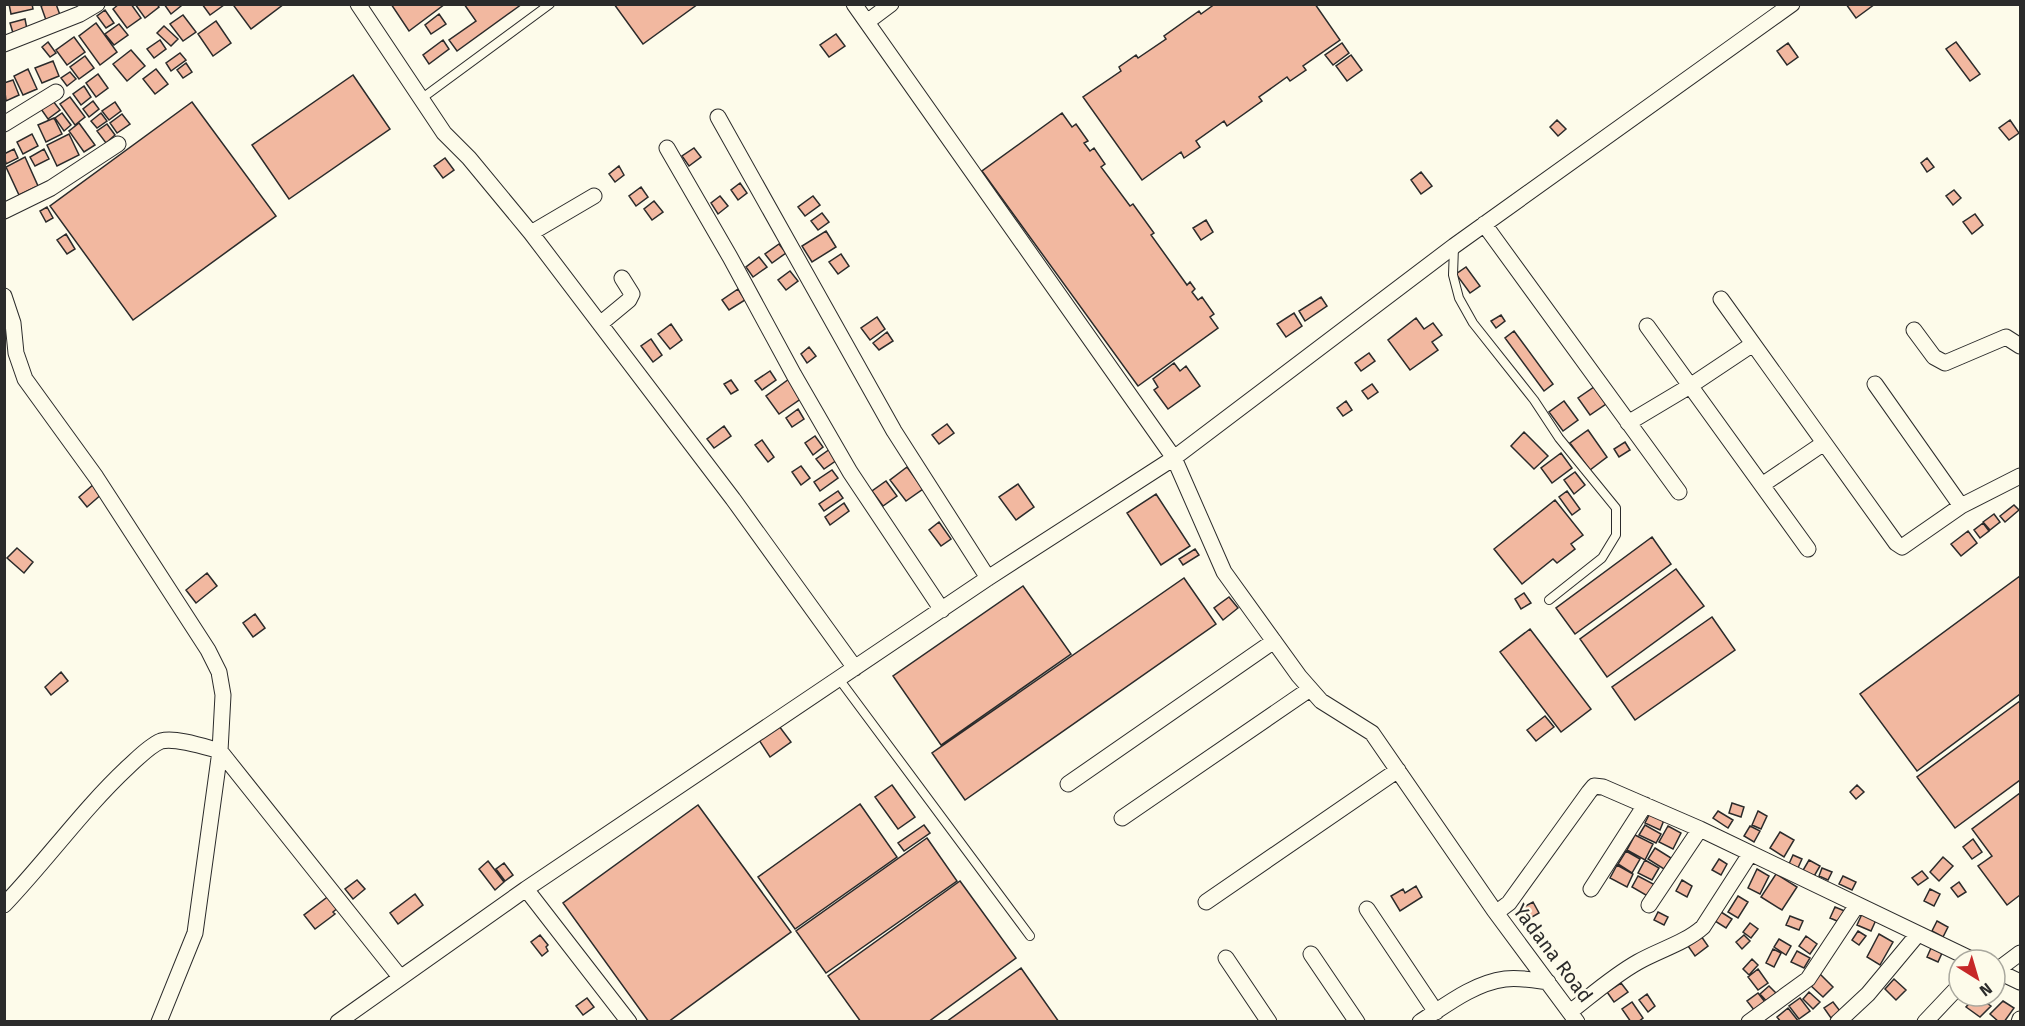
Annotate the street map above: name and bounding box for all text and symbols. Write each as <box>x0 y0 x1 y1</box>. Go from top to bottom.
street label: Yadana Road <box>1508 899 1598 1007</box>
north arrow <box>1947 948 2007 1008</box>
text: N <box>1976 979 1996 1000</box>

